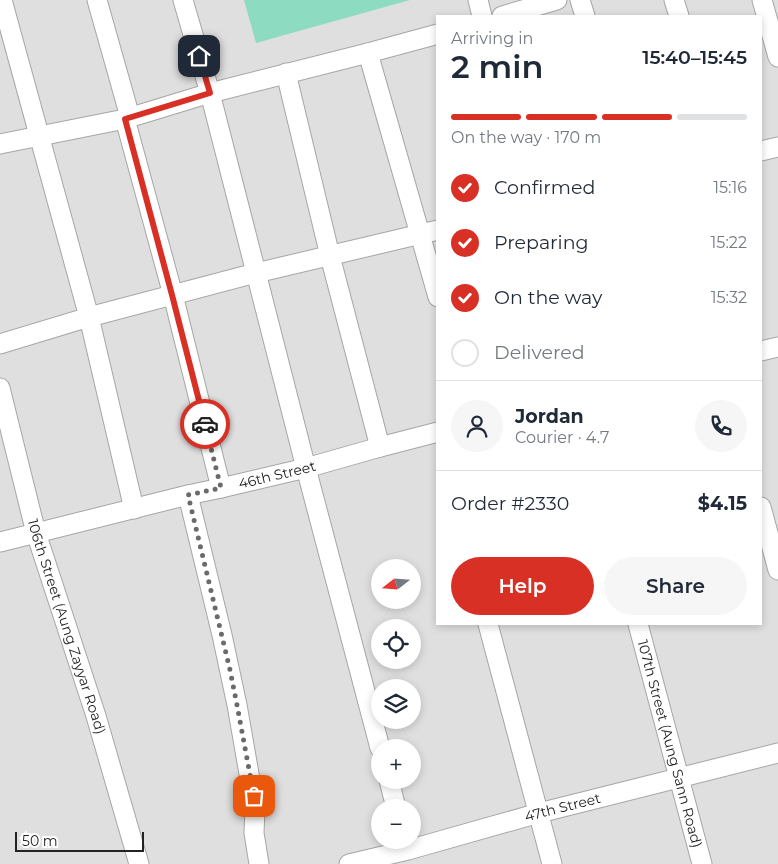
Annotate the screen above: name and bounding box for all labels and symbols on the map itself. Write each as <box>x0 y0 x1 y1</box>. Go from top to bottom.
pin <box>178 35 220 77</box>
courier <box>180 399 230 449</box>
street label: 46th Street <box>236 457 318 493</box>
street label: 106th Street (Aung Zayyar Road) <box>24 517 110 736</box>
north arrow <box>371 559 421 609</box>
street label: 107th Street (Aung Sann Road) <box>634 638 706 850</box>
pin <box>233 775 275 817</box>
street label: 47th Street <box>522 789 603 826</box>
scale bar <box>15 829 144 852</box>

